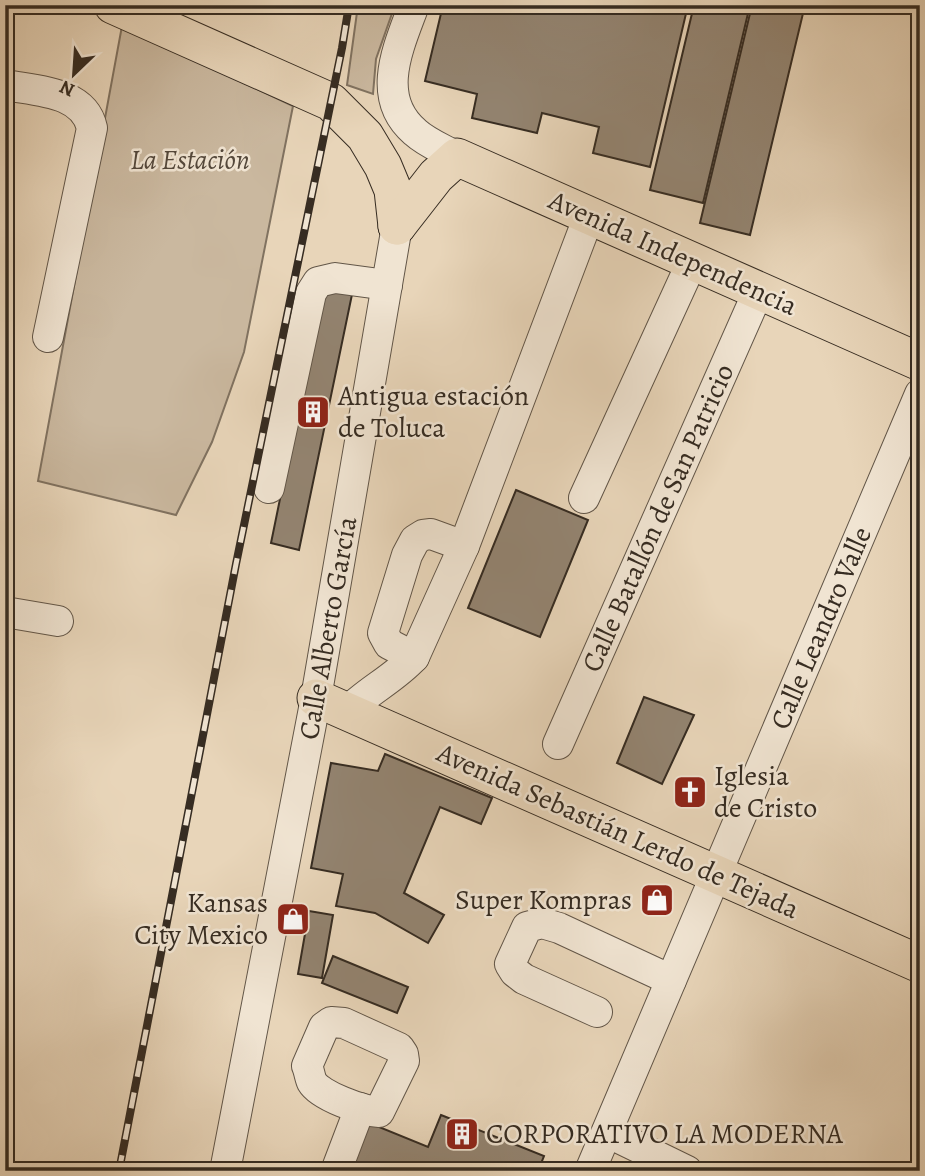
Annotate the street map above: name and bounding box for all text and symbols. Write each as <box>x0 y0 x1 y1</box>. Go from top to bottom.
north arrow <box>38 38 108 108</box>
text: N <box>55 74 79 103</box>
park label: La Estación <box>130 141 250 179</box>
street label: Avenida Independencia <box>542 181 803 325</box>
street label: Calle Batallón de San Patricio <box>573 358 743 678</box>
place label: Antigua estación de Toluca <box>337 377 529 447</box>
building icon: Antigua estación de Toluca <box>294 393 332 431</box>
street label: Calle Alberto García <box>290 513 366 743</box>
street label: Calle Leandro Valle <box>761 521 881 735</box>
street label: Avenida Sebastián Lerdo de Tejada <box>430 733 805 928</box>
place label: Iglesia de Cristo <box>714 757 817 827</box>
church icon: Iglesia de Cristo <box>671 773 709 811</box>
place label: Super Kompras <box>455 881 632 919</box>
shop icon: Super Kompras <box>638 881 676 919</box>
place label: Kansas City Mexico <box>134 884 268 954</box>
shop icon: Kansas City Mexico <box>274 900 312 938</box>
building icon: CORPORATIVO LA MODERNA <box>443 1115 481 1153</box>
place label: CORPORATIVO LA MODERNA <box>486 1115 844 1153</box>

